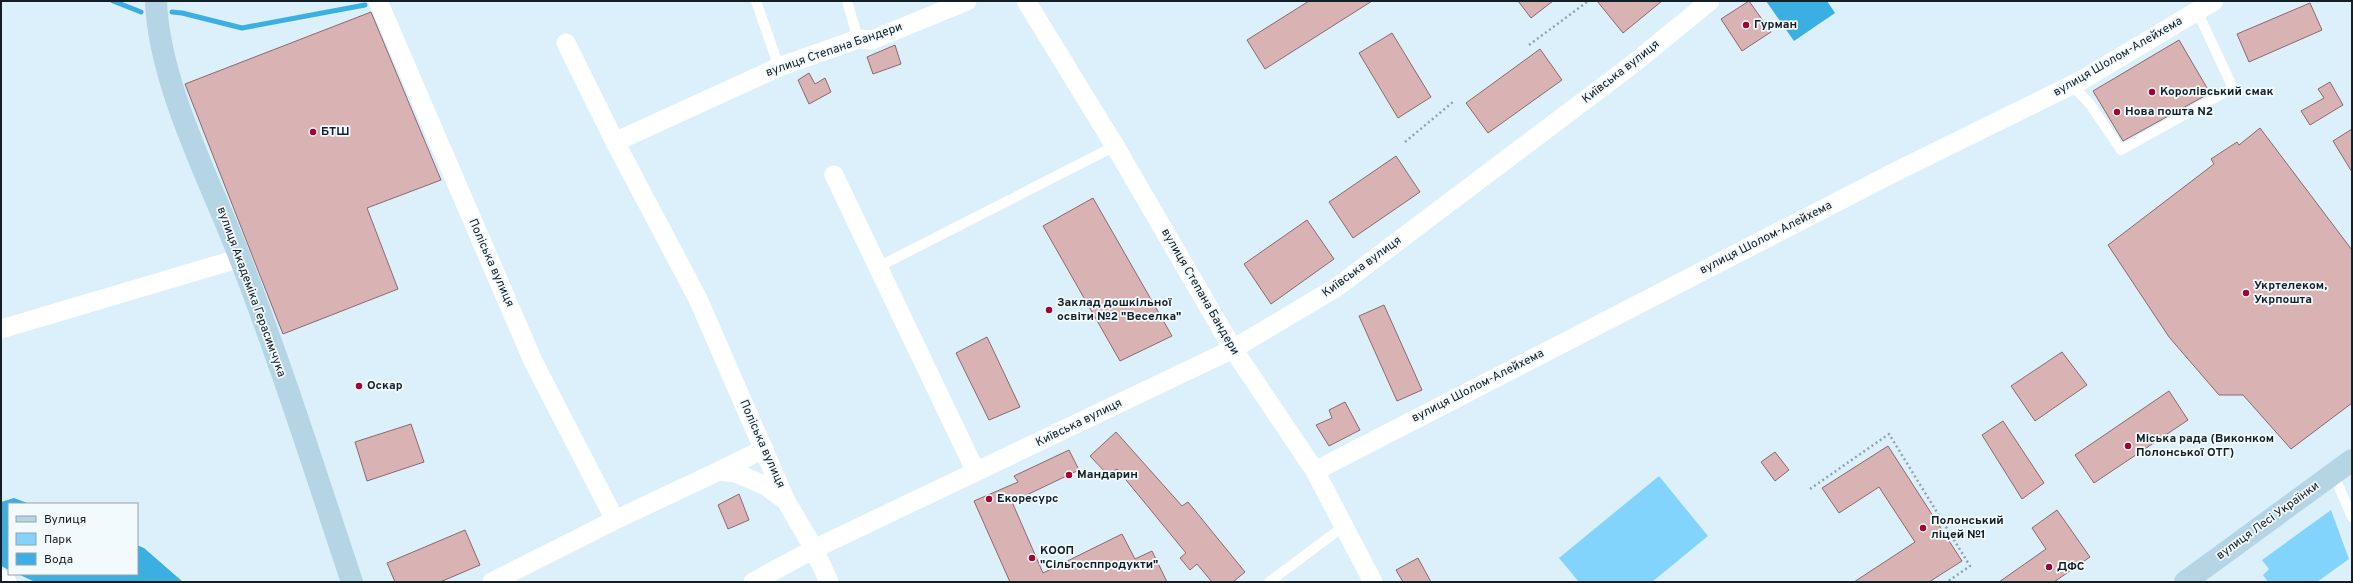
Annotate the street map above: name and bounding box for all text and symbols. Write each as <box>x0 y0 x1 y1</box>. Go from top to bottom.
street label: вулиця Шолом-Алейхема <box>2051 13 2185 101</box>
place label: Гурман <box>1754 17 1797 33</box>
street label: вулиця Степана Бандери <box>764 19 904 81</box>
marker: Гурман <box>1741 20 1751 30</box>
street label: Київська вулиця <box>1579 37 1663 107</box>
place label: Королівський смак <box>2160 84 2273 100</box>
marker: Королівський смак <box>2147 87 2157 97</box>
place label: Нова пошта N2 <box>2125 104 2213 120</box>
marker: Нова пошта N2 <box>2112 107 2122 117</box>
place label: БТШ <box>321 124 350 140</box>
marker: БТШ <box>308 127 318 137</box>
street label: вулиця Шолом-Алейхема <box>1697 198 1835 278</box>
street label: вулиця Академіка Герасимчука <box>213 205 289 379</box>
street label: Поліська вулиця <box>464 216 518 310</box>
street label: вулиця Степана Бандери <box>1157 226 1243 358</box>
street label: Київська вулиця <box>1319 233 1405 301</box>
place label: Укртелеком, Укрпошта <box>2254 278 2327 308</box>
marker: Укртелеком, Укрпошта <box>2241 288 2251 298</box>
place label: Заклад дошкільної освіти №2 "Веселка" <box>1057 295 1181 325</box>
marker: Заклад дошкільної освіти №2 "Веселка" <box>1044 305 1054 315</box>
street label: вулиця Шолом-Алейхема <box>1409 346 1547 426</box>
place label: Оскар <box>367 378 403 394</box>
marker: Оскар <box>354 381 364 391</box>
street label: Київська вулиця <box>1033 395 1125 451</box>
street label: Поліська вулиця <box>735 397 789 491</box>
place label: Міська рада (Виконком Полонської ОТГ) <box>2136 431 2274 461</box>
marker: Міська рада (Виконком Полонської ОТГ) <box>2123 441 2133 451</box>
place label: Мандарин <box>1077 467 1138 483</box>
marker: Мандарин <box>1064 470 1074 480</box>
street label: вулиця Лесі Українки <box>2213 478 2323 564</box>
place label: Екоресурс <box>997 491 1059 507</box>
marker: Екоресурс <box>984 494 994 504</box>
legend <box>8 503 138 575</box>
text: Вулиця <box>44 512 86 528</box>
place label: Полонський ліцей №1 <box>1931 513 2004 543</box>
marker: Полонський ліцей №1 <box>1918 523 1928 533</box>
text: Парк <box>44 532 72 548</box>
place label: КООП "Сільгосппродукти" <box>1040 543 1158 573</box>
text: Вода <box>44 552 73 568</box>
marker: КООП "Сільгосппродукти" <box>1027 553 1037 563</box>
place label: ДФС <box>2057 559 2085 575</box>
marker: ДФС <box>2044 562 2054 572</box>

